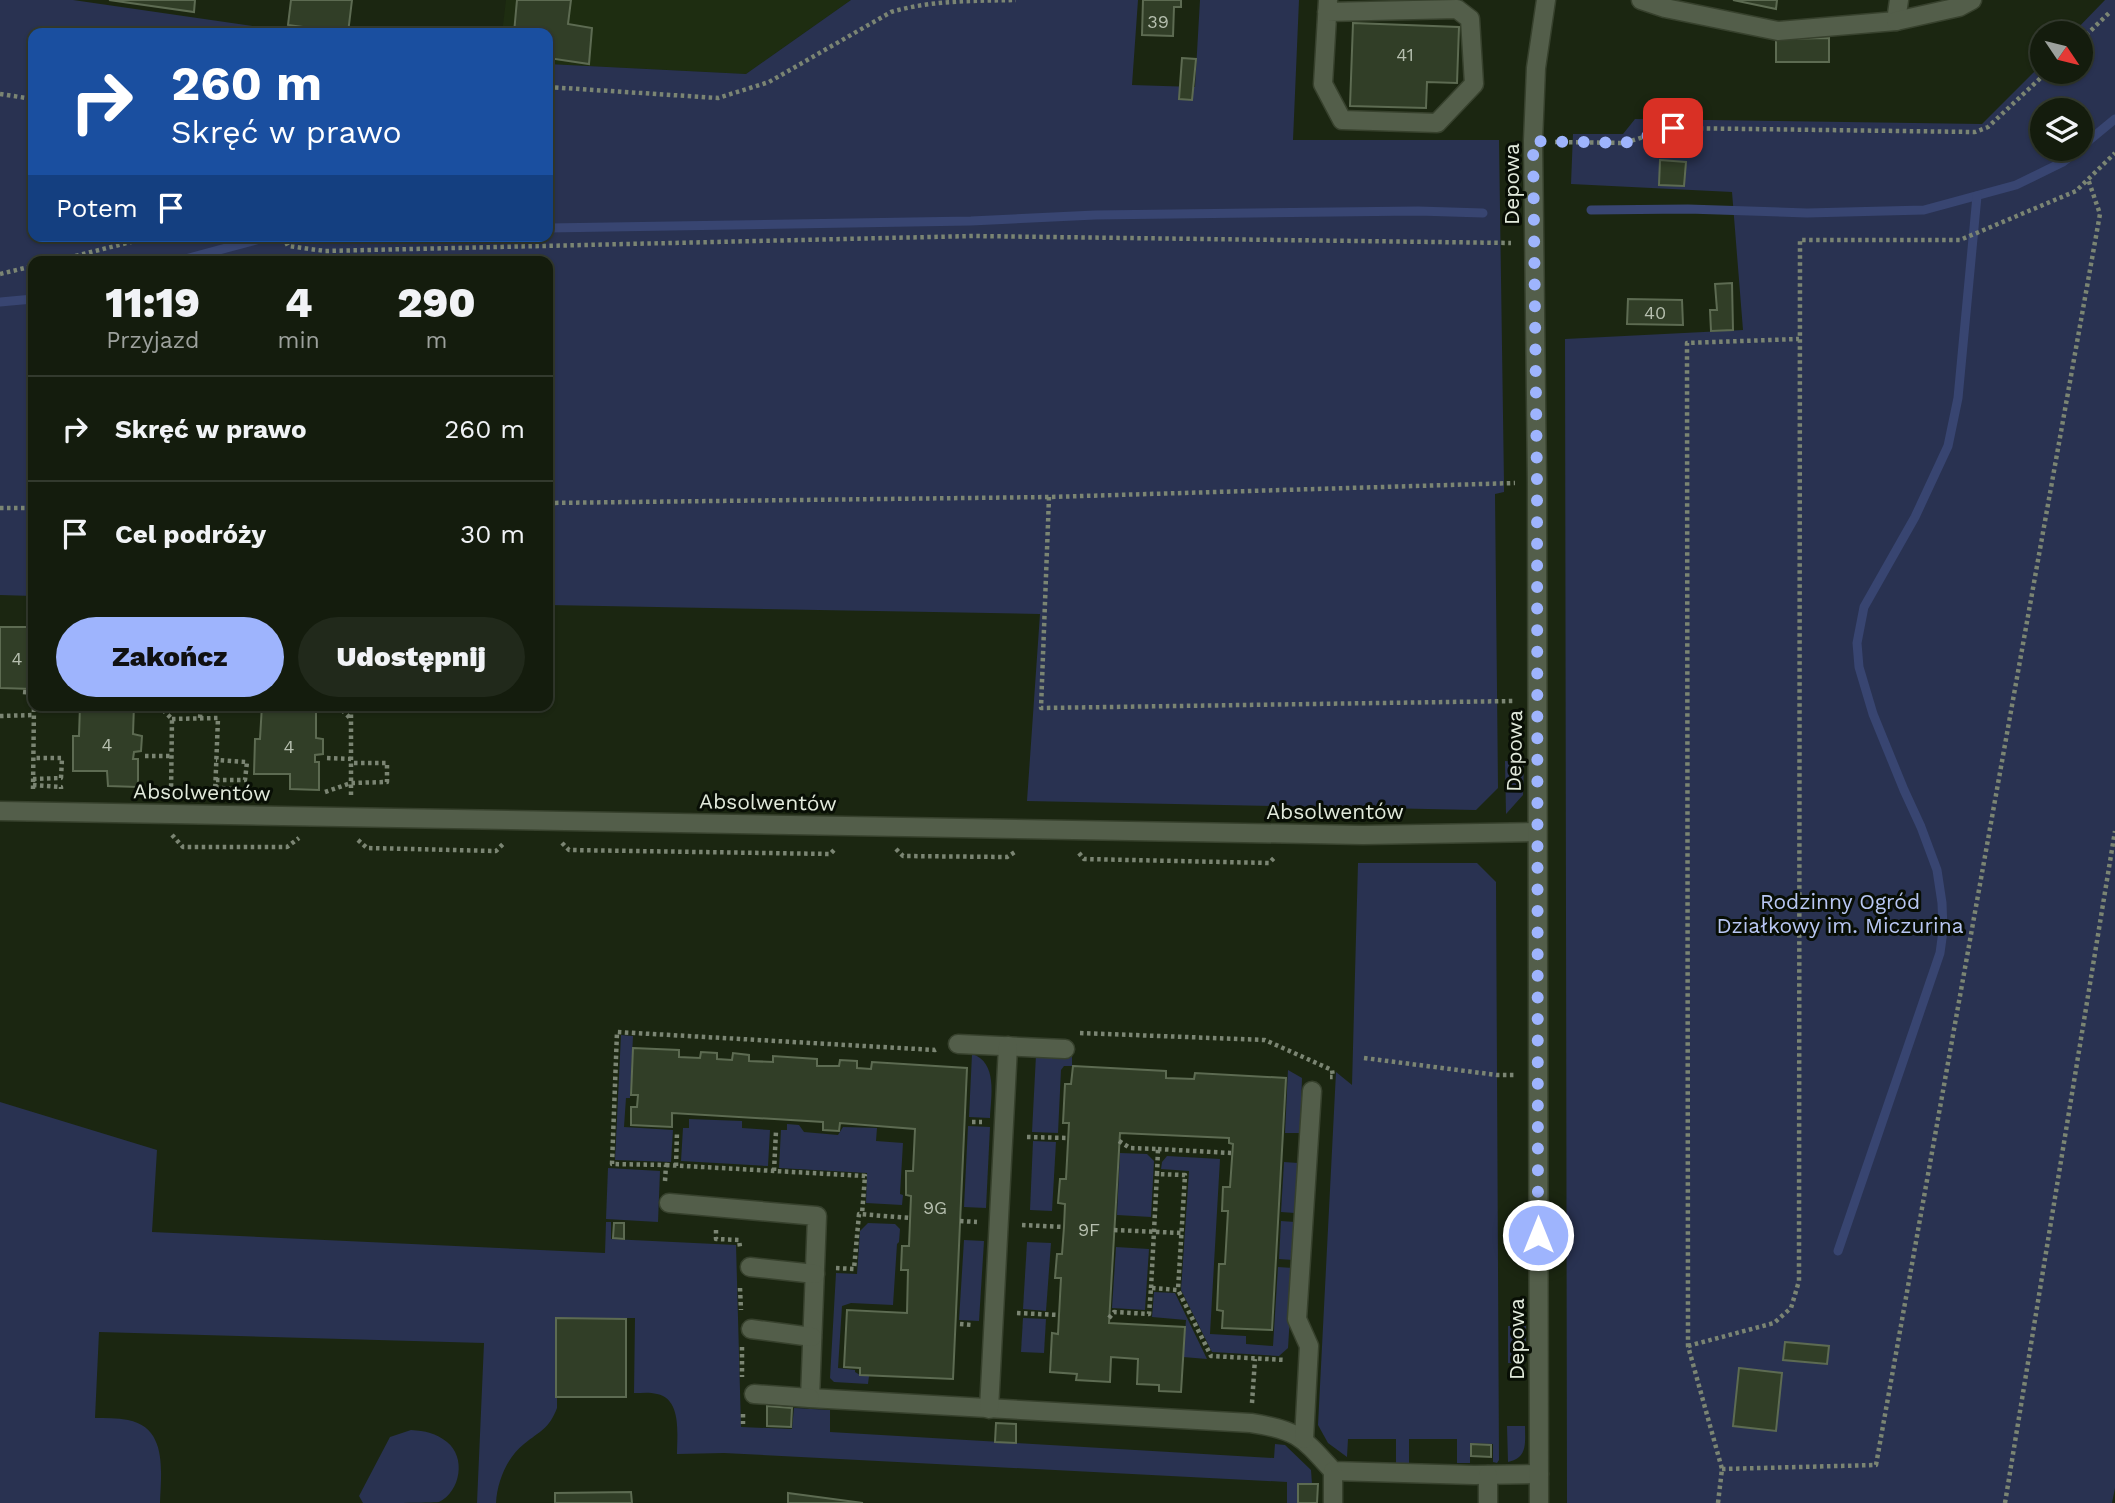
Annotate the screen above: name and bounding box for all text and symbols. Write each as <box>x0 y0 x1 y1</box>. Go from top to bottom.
house number: 39 <box>1147 11 1169 32</box>
north arrow <box>2030 21 2093 84</box>
map controls <box>2030 21 2093 161</box>
house number: 41 <box>1396 44 1414 65</box>
text: 260 m <box>171 54 322 112</box>
icon: right <box>56 56 147 147</box>
pin <box>1643 98 1703 158</box>
button: layers <box>2030 98 2093 161</box>
icon: arrive <box>1654 109 1692 147</box>
text: Skręć w prawo <box>171 113 402 151</box>
street label: Depowa <box>1499 143 1524 225</box>
icon: arrive <box>152 189 190 227</box>
text: Potem <box>56 193 138 223</box>
text: 11:19 <box>105 278 200 327</box>
text: 4 <box>285 278 313 327</box>
text: 290 <box>397 278 476 327</box>
house number: 40 <box>1644 302 1666 323</box>
text: Przyjazd <box>106 327 199 354</box>
text: min <box>278 327 320 354</box>
text: m <box>425 327 447 354</box>
icon: right <box>56 410 94 448</box>
text: Skręć w prawo <box>115 414 307 444</box>
text: 260 m <box>444 414 525 444</box>
icon: arrive <box>56 515 94 553</box>
text: Cel podróży <box>115 519 266 549</box>
text: 30 m <box>460 519 525 549</box>
button: Zakończ <box>56 617 284 697</box>
button: Udostępnij <box>298 617 525 697</box>
house number: 4 <box>12 648 23 669</box>
street label: Depowa <box>1501 710 1527 792</box>
house number: 4 <box>102 734 113 755</box>
house number: 4 <box>284 736 295 757</box>
street label: Absolwentów <box>133 778 271 806</box>
street label: Absolwentów <box>699 788 837 816</box>
street label: Absolwentów <box>1266 799 1404 824</box>
park label: Rodzinny Ogród Działkowy im. Miczurina <box>1716 889 1964 938</box>
house number: 9G <box>923 1197 947 1218</box>
position arrow <box>1501 1198 1575 1272</box>
house number: 9F <box>1078 1219 1100 1240</box>
street label: Depowa <box>1504 1298 1529 1380</box>

